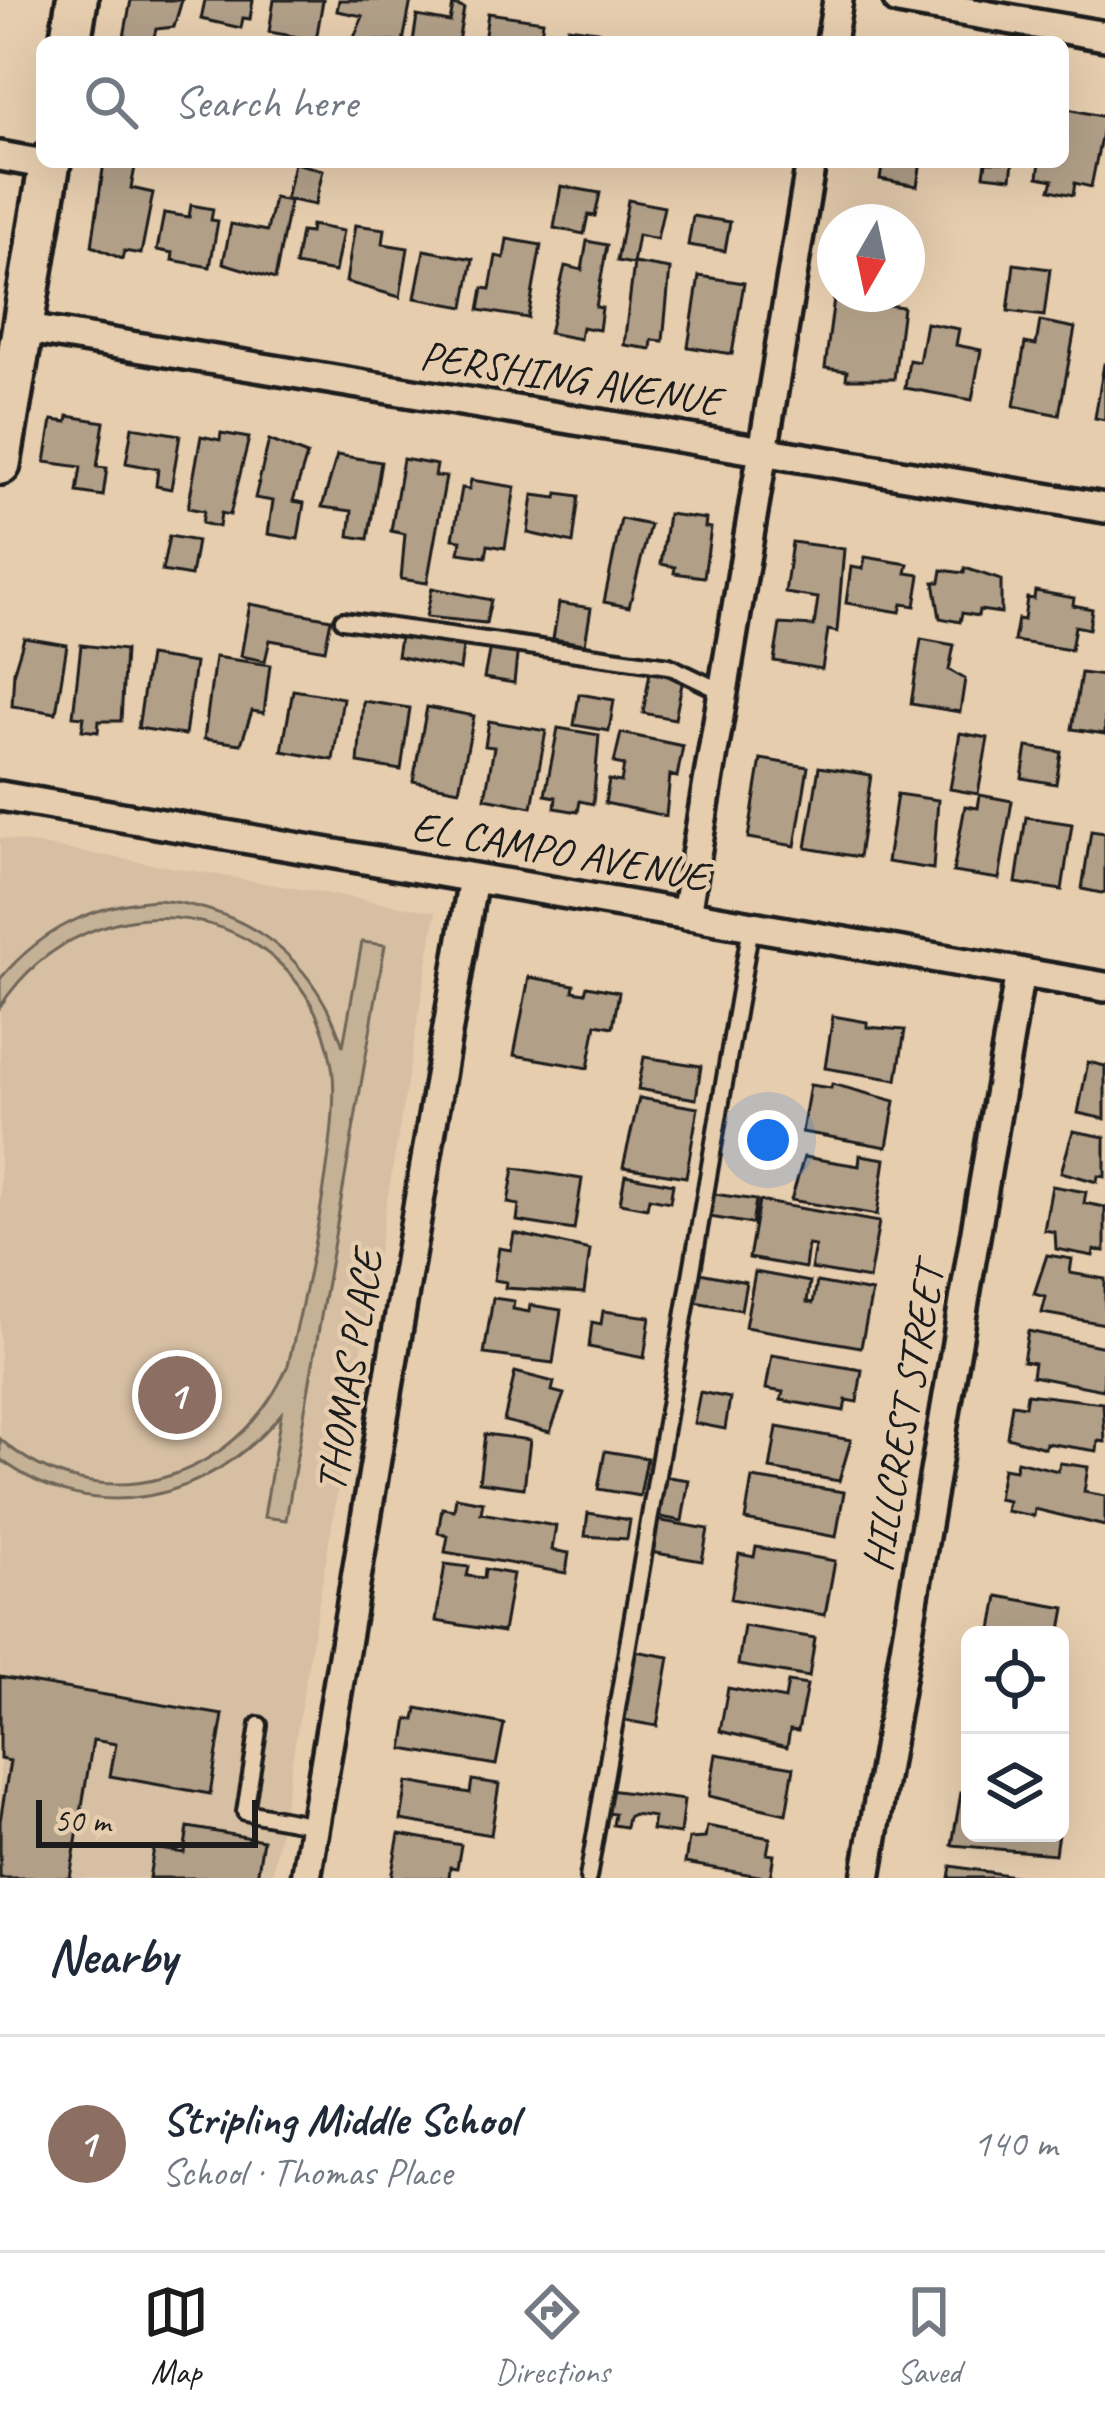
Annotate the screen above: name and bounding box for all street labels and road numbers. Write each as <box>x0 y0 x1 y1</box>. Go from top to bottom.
street label: PERSHING AVENUE <box>417 329 730 429</box>
street label: EL CAMPO AVENUE <box>408 799 716 904</box>
street label: THOMAS PLACE <box>304 1242 395 1496</box>
street label: HILLCREST STREET <box>851 1252 958 1575</box>

